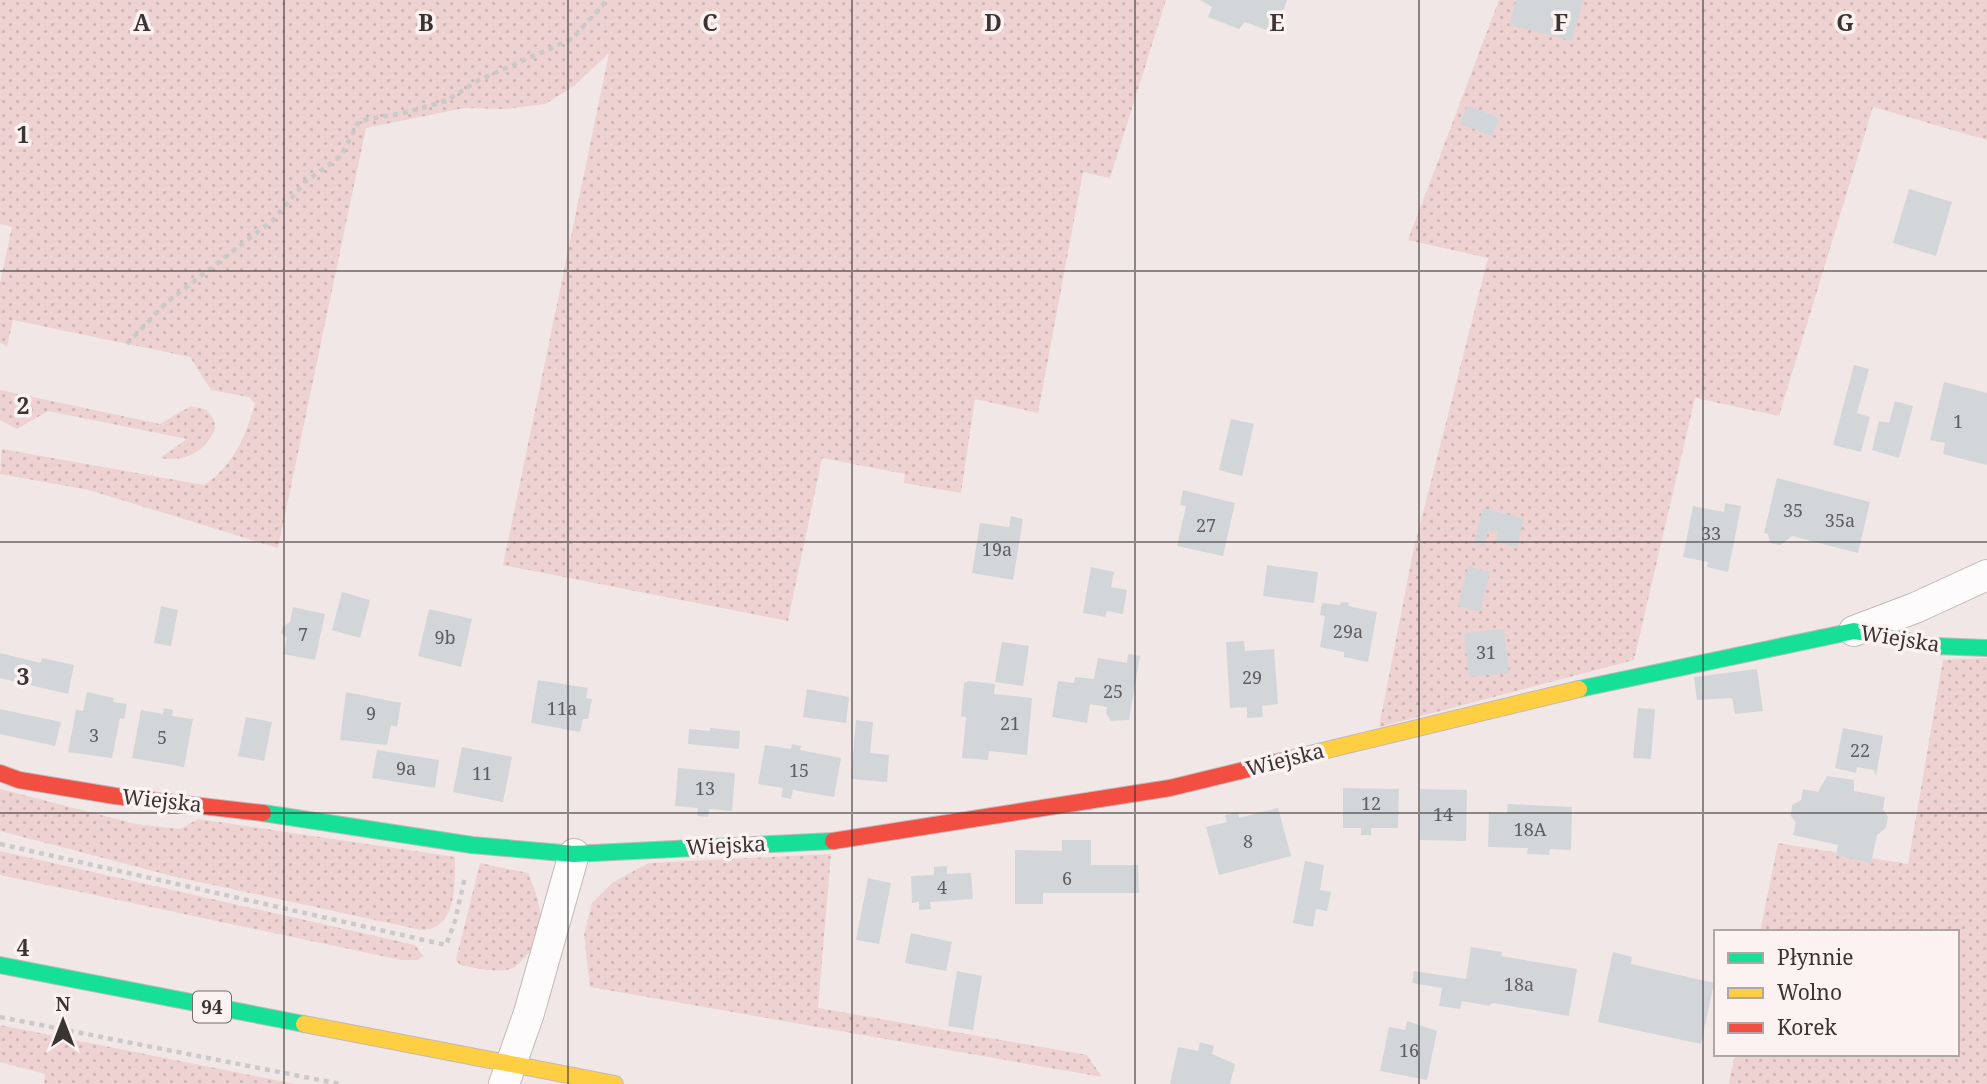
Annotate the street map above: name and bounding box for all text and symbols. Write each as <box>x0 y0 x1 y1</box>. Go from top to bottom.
text: A <box>133 6 151 38</box>
text: B <box>418 6 434 38</box>
text: C <box>702 6 718 38</box>
text: D <box>984 6 1002 38</box>
text: E <box>1269 6 1285 38</box>
text: F <box>1554 6 1568 38</box>
text: G <box>1836 6 1854 38</box>
text: 1 <box>17 118 30 150</box>
text: 2 <box>17 389 30 421</box>
house number: 1 <box>1953 409 1963 433</box>
house number: 35 <box>1783 498 1803 522</box>
house number: 35a <box>1825 508 1855 532</box>
house number: 27 <box>1196 513 1216 537</box>
house number: 33 <box>1701 521 1721 545</box>
house number: 19a <box>982 537 1012 561</box>
street label: Wiejska <box>1859 618 1942 658</box>
house number: 29a <box>1333 619 1363 643</box>
house number: 7 <box>298 622 308 646</box>
house number: 9b <box>434 625 456 649</box>
house number: 31 <box>1476 640 1496 664</box>
text: 3 <box>17 660 30 692</box>
house number: 29 <box>1242 665 1262 689</box>
house number: 25 <box>1103 679 1123 703</box>
house number: 11a <box>547 696 577 720</box>
house number: 9 <box>366 701 376 725</box>
house number: 21 <box>1000 711 1020 735</box>
house number: 3 <box>89 723 99 747</box>
house number: 5 <box>157 725 167 749</box>
street label: Wiejska <box>1243 736 1327 782</box>
house number: 22 <box>1850 738 1870 762</box>
house number: 9a <box>396 756 416 780</box>
house number: 15 <box>789 758 809 782</box>
house number: 11 <box>472 761 492 785</box>
house number: 13 <box>695 776 715 800</box>
street label: Wiejska <box>121 782 203 818</box>
house number: 12 <box>1361 791 1381 815</box>
house number: 14 <box>1433 802 1453 826</box>
house number: 18A <box>1514 817 1547 841</box>
street label: Wiejska <box>685 829 767 861</box>
house number: 8 <box>1243 829 1253 853</box>
house number: 6 <box>1062 866 1072 890</box>
house number: 4 <box>937 875 947 899</box>
legend <box>1714 930 1959 1056</box>
text: 4 <box>17 931 30 963</box>
text: Płynnie <box>1777 943 1853 971</box>
house number: 18a <box>1504 972 1534 996</box>
text: Wolno <box>1777 978 1842 1006</box>
north arrow <box>28 986 98 1056</box>
text: N <box>56 991 71 1017</box>
road number: 94 <box>193 992 231 1023</box>
text: Korek <box>1777 1013 1838 1041</box>
house number: 16 <box>1399 1038 1419 1062</box>

